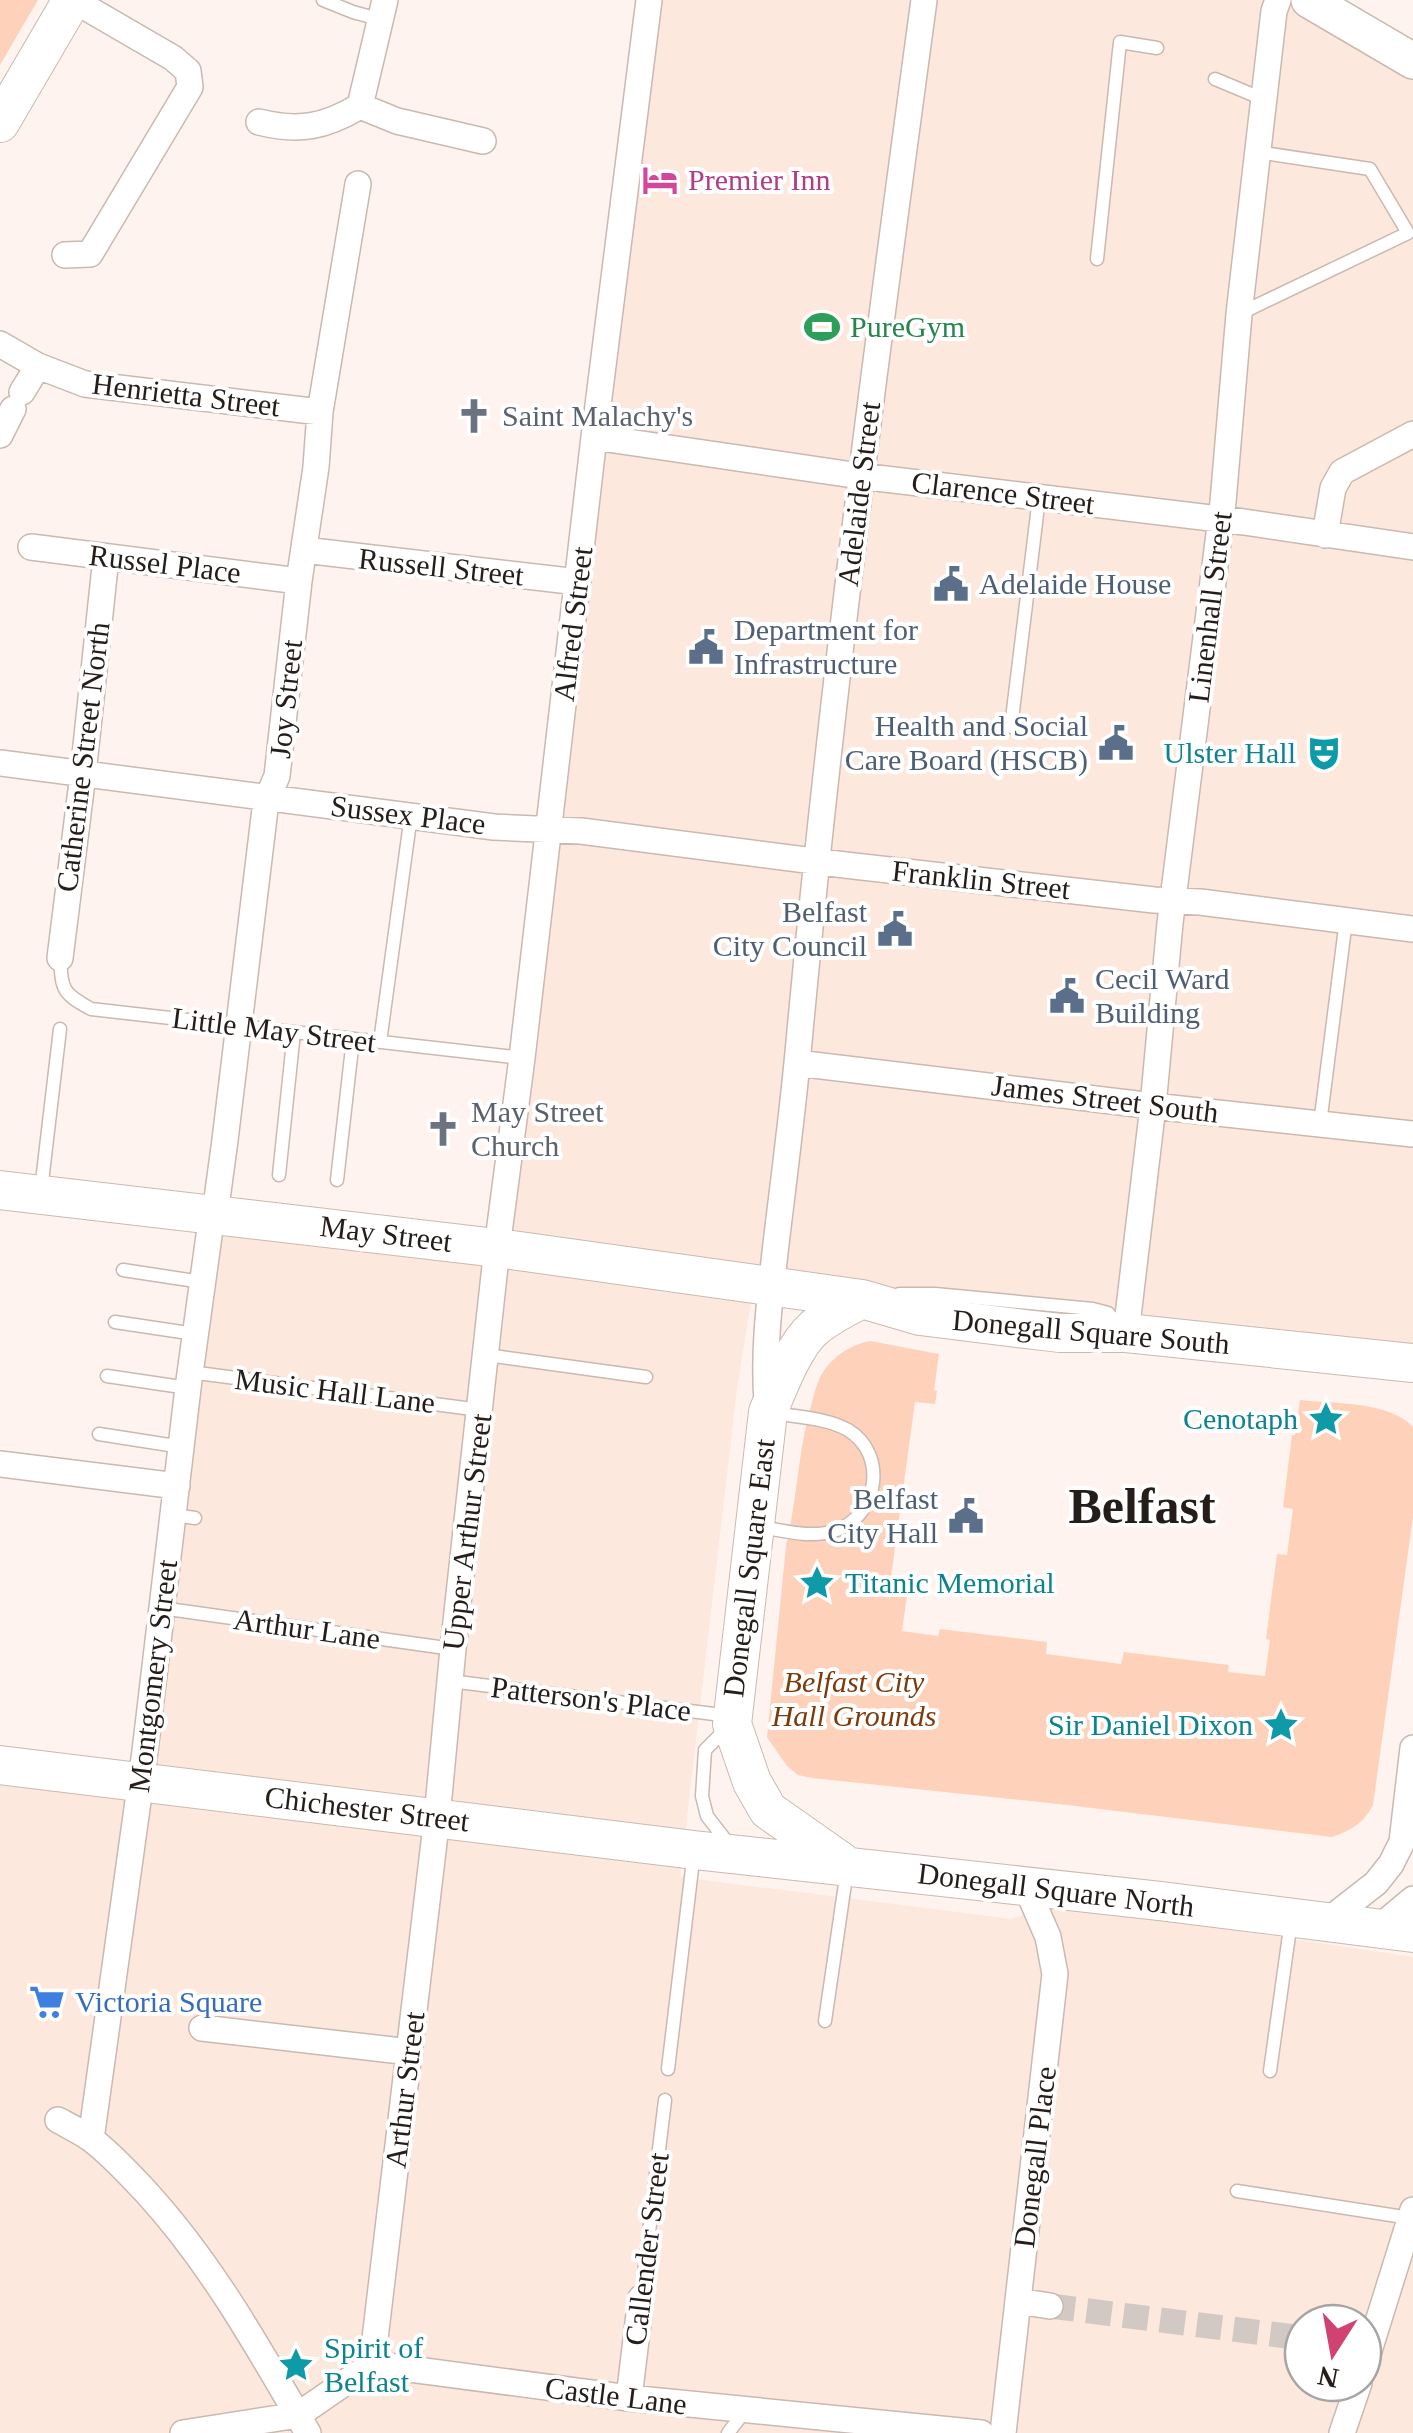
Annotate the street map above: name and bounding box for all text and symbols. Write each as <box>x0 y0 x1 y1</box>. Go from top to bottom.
hotel icon: Premier Inn <box>641 161 679 199</box>
place label: Premier Inn <box>688 163 830 196</box>
sports icon: PureGym <box>803 308 841 346</box>
place label: PureGym <box>850 310 965 343</box>
street label: Henrietta Street <box>90 367 283 422</box>
church icon: Saint Malachy's <box>455 397 493 435</box>
place label: Saint Malachy's <box>502 399 693 432</box>
street label: Adelaide Street <box>831 399 886 588</box>
street label: Clarence Street <box>910 465 1097 520</box>
street label: Linenhall Street <box>1181 509 1238 704</box>
street label: Russel Place <box>87 538 243 589</box>
street label: Russell Street <box>357 541 526 592</box>
street label: Alfred Street <box>547 544 598 703</box>
public building icon: Adelaide House <box>932 565 970 603</box>
place label: Adelaide House <box>979 567 1171 600</box>
place label: Department for Infrastructure <box>734 613 918 680</box>
street label: Catherine Street North <box>50 620 115 894</box>
public building icon: Department for Infrastructure <box>687 628 725 666</box>
street label: Joy Street <box>263 637 308 760</box>
place label: Health and Social Care Board (HSCB) <box>845 709 1088 777</box>
public building icon: Health and Social Care Board (HSCB) <box>1097 724 1135 762</box>
theatre icon: Ulster Hall <box>1305 734 1343 772</box>
place label: Ulster Hall <box>1164 736 1296 769</box>
street label: Sussex Place <box>329 789 487 840</box>
street label: Franklin Street <box>890 854 1073 905</box>
place label: Belfast City Council <box>713 895 868 962</box>
public building icon: Belfast City Council <box>876 910 914 948</box>
place label: Cecil Ward Building <box>1095 962 1230 1029</box>
public building icon: Cecil Ward Building <box>1048 977 1086 1015</box>
street label: Little May Street <box>170 1001 378 1058</box>
street label: James Street South <box>990 1068 1220 1129</box>
place label: May Street Church <box>471 1095 604 1162</box>
church icon: May Street Church <box>424 1110 462 1148</box>
street label: May Street <box>318 1209 454 1258</box>
street label: Donegall Square South <box>951 1303 1231 1360</box>
street label: Music Hall Lane <box>233 1362 437 1419</box>
place icon: Cenotaph <box>1307 1400 1345 1438</box>
place label: Cenotaph <box>1183 1402 1298 1435</box>
street label: Upper Arthur Street <box>436 1411 497 1652</box>
street label: Donegall Square East <box>716 1436 781 1699</box>
district label: Belfast <box>1068 1478 1216 1534</box>
place label: Belfast City Hall <box>827 1482 939 1549</box>
public building icon: Belfast City Hall <box>947 1497 985 1535</box>
street label: Montgomery Street <box>122 1557 183 1794</box>
place icon: Titanic Memorial <box>798 1564 836 1602</box>
place label: Titanic Memorial <box>845 1566 1055 1599</box>
street label: Arthur Lane <box>232 1602 382 1655</box>
park label: Belfast City Hall Grounds <box>771 1665 936 1732</box>
street label: Patterson's Place <box>489 1670 693 1727</box>
place icon: Sir Daniel Dixon <box>1262 1706 1300 1744</box>
place label: Sir Daniel Dixon <box>1048 1708 1253 1741</box>
street label: Chichester Street <box>263 1780 472 1837</box>
street label: Donegall Square North <box>916 1856 1196 1923</box>
supermarket icon: Victoria Square <box>28 1983 66 2021</box>
place label: Victoria Square <box>75 1985 262 2018</box>
street label: Arthur Street <box>379 2009 431 2170</box>
street label: Donegall Place <box>1007 2064 1062 2249</box>
street label: Callender Street <box>618 2150 675 2347</box>
north arrow <box>1283 2303 1383 2403</box>
place label: Spirit of Belfast <box>324 2331 423 2398</box>
place icon: Spirit of Belfast <box>277 2346 315 2384</box>
text: N <box>1315 2360 1341 2394</box>
street label: Castle Lane <box>543 2370 689 2421</box>

